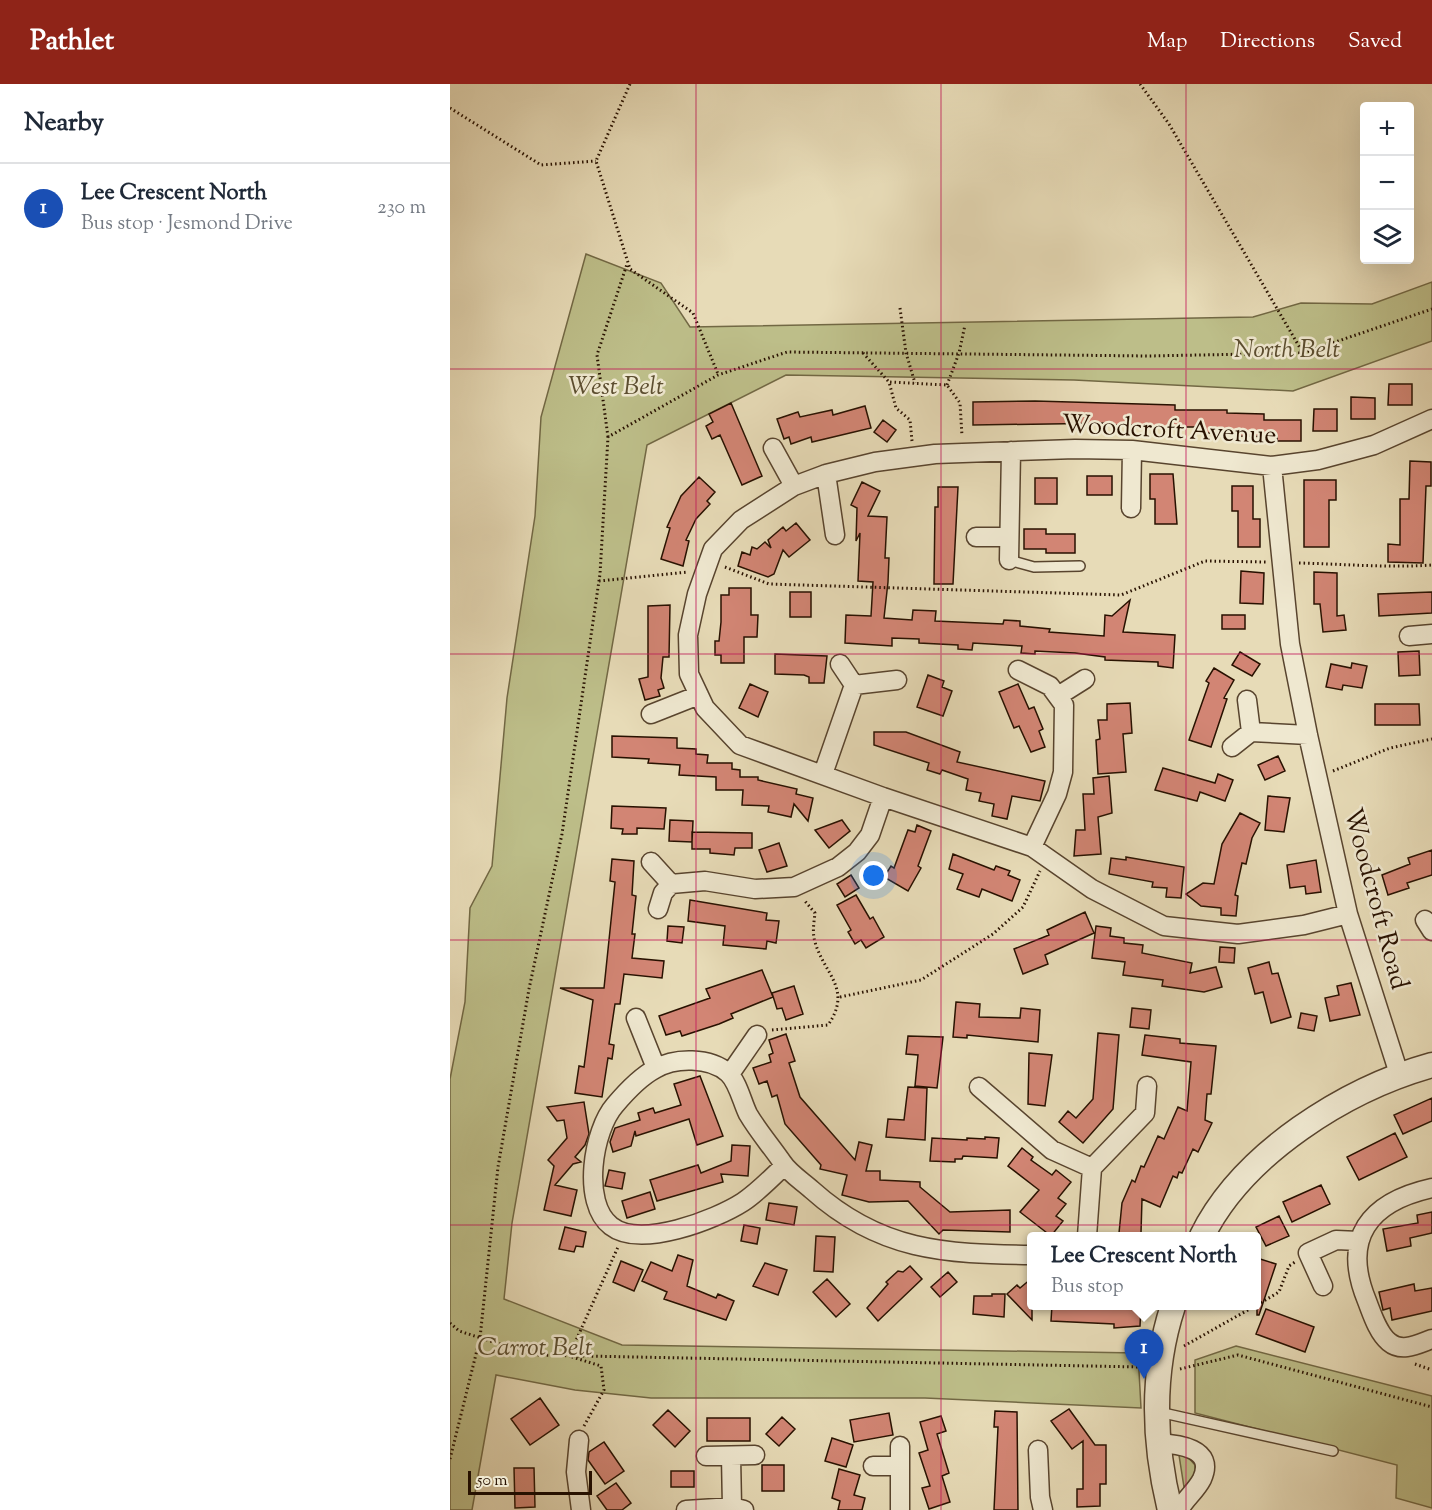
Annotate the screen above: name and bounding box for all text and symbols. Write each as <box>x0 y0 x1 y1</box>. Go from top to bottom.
text: Pathlet <box>30 22 114 62</box>
text: Map <box>1147 27 1187 57</box>
text: Directions <box>1220 27 1315 57</box>
text: Saved <box>1348 27 1402 57</box>
map controls <box>1360 102 1414 264</box>
button: + <box>1360 102 1414 156</box>
text: Nearby <box>24 105 104 142</box>
button: − <box>1360 156 1414 210</box>
text: Lee Crescent North <box>81 178 267 210</box>
text: 1 <box>40 194 47 223</box>
text: 230 m <box>377 194 426 223</box>
text: Bus stop · Jesmond Drive <box>81 210 293 239</box>
button: layers <box>1360 210 1414 264</box>
park label: North Belt <box>1234 332 1341 369</box>
park label: West Belt <box>568 369 664 406</box>
street label: Woodcroft Avenue <box>1061 407 1277 455</box>
street label: Woodcroft Road <box>1333 804 1417 994</box>
your location <box>859 861 888 890</box>
popup <box>1027 1232 1261 1310</box>
text: Lee Crescent North <box>1051 1241 1237 1273</box>
text: Bus stop <box>1051 1273 1124 1302</box>
park label: Carrot Belt <box>477 1330 593 1367</box>
pin: 1 <box>1124 1330 1164 1379</box>
scale bar <box>468 1468 592 1496</box>
text: 50 m <box>477 1470 508 1493</box>

